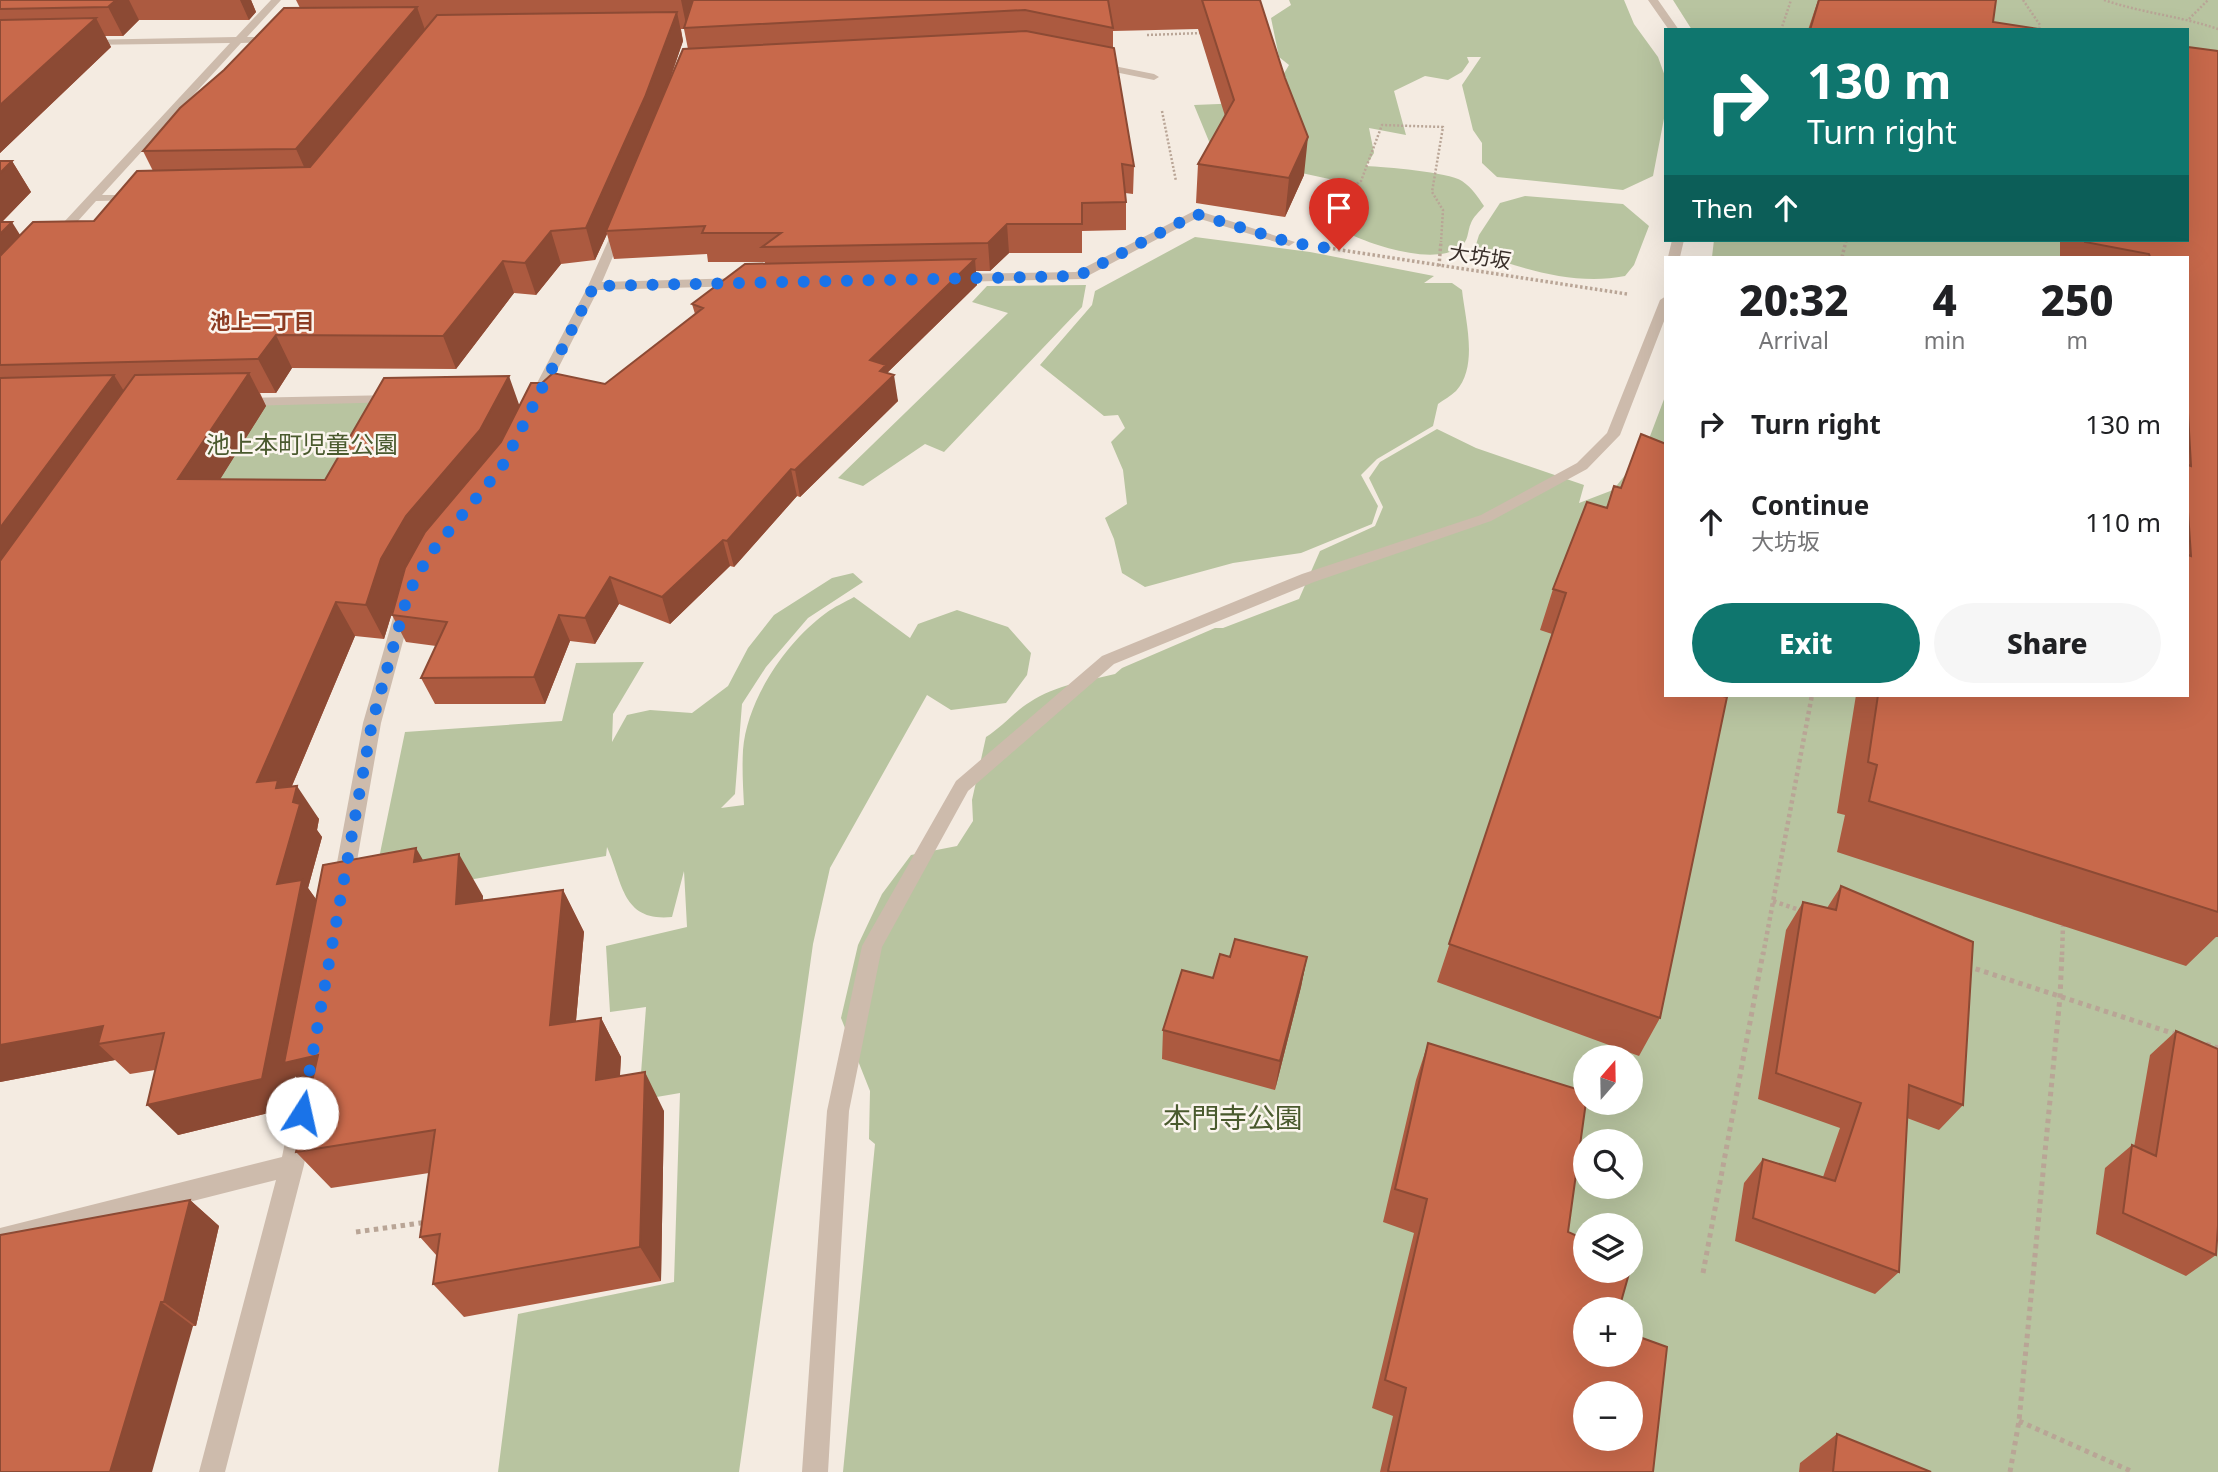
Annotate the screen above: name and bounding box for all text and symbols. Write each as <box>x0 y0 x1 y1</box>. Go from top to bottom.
text: 130 m <box>1807 47 1952 113</box>
icon: right <box>1692 56 1783 147</box>
text: Turn right <box>1807 110 1957 153</box>
pin <box>1309 178 1369 250</box>
icon: arrive <box>1320 189 1358 227</box>
icon: ahead <box>1767 189 1805 227</box>
text: Then <box>1692 190 1753 226</box>
street label: 大坊坂 <box>1447 237 1513 275</box>
text: 20:32 <box>1739 271 1848 328</box>
text: 4 <box>1932 271 1957 328</box>
text: 250 <box>2041 271 2114 328</box>
district label: 池上二丁目 <box>210 307 315 335</box>
text: Arrival <box>1759 324 1829 356</box>
text: min <box>1924 324 1965 356</box>
text: m <box>2066 324 2088 356</box>
icon: right <box>1692 405 1730 443</box>
text: Turn right <box>1751 406 1881 442</box>
text: 130 m <box>2085 406 2161 442</box>
park label: 池上本町児童公園 <box>206 427 398 460</box>
text: Continue <box>1751 487 1869 523</box>
icon: ahead <box>1692 503 1730 541</box>
text: 110 m <box>2085 504 2161 540</box>
text: 大坊坂 <box>1751 525 1820 557</box>
button: Exit <box>1692 603 1920 683</box>
button: Share <box>1934 603 2161 683</box>
north arrow <box>1573 1045 1643 1115</box>
map controls <box>1573 1045 1643 1451</box>
position arrow <box>265 1076 339 1150</box>
park label: 本門寺公園 <box>1163 1098 1303 1136</box>
button: search <box>1573 1129 1643 1199</box>
button: layers <box>1573 1213 1643 1283</box>
button: + <box>1573 1297 1643 1367</box>
button: − <box>1573 1381 1643 1451</box>

